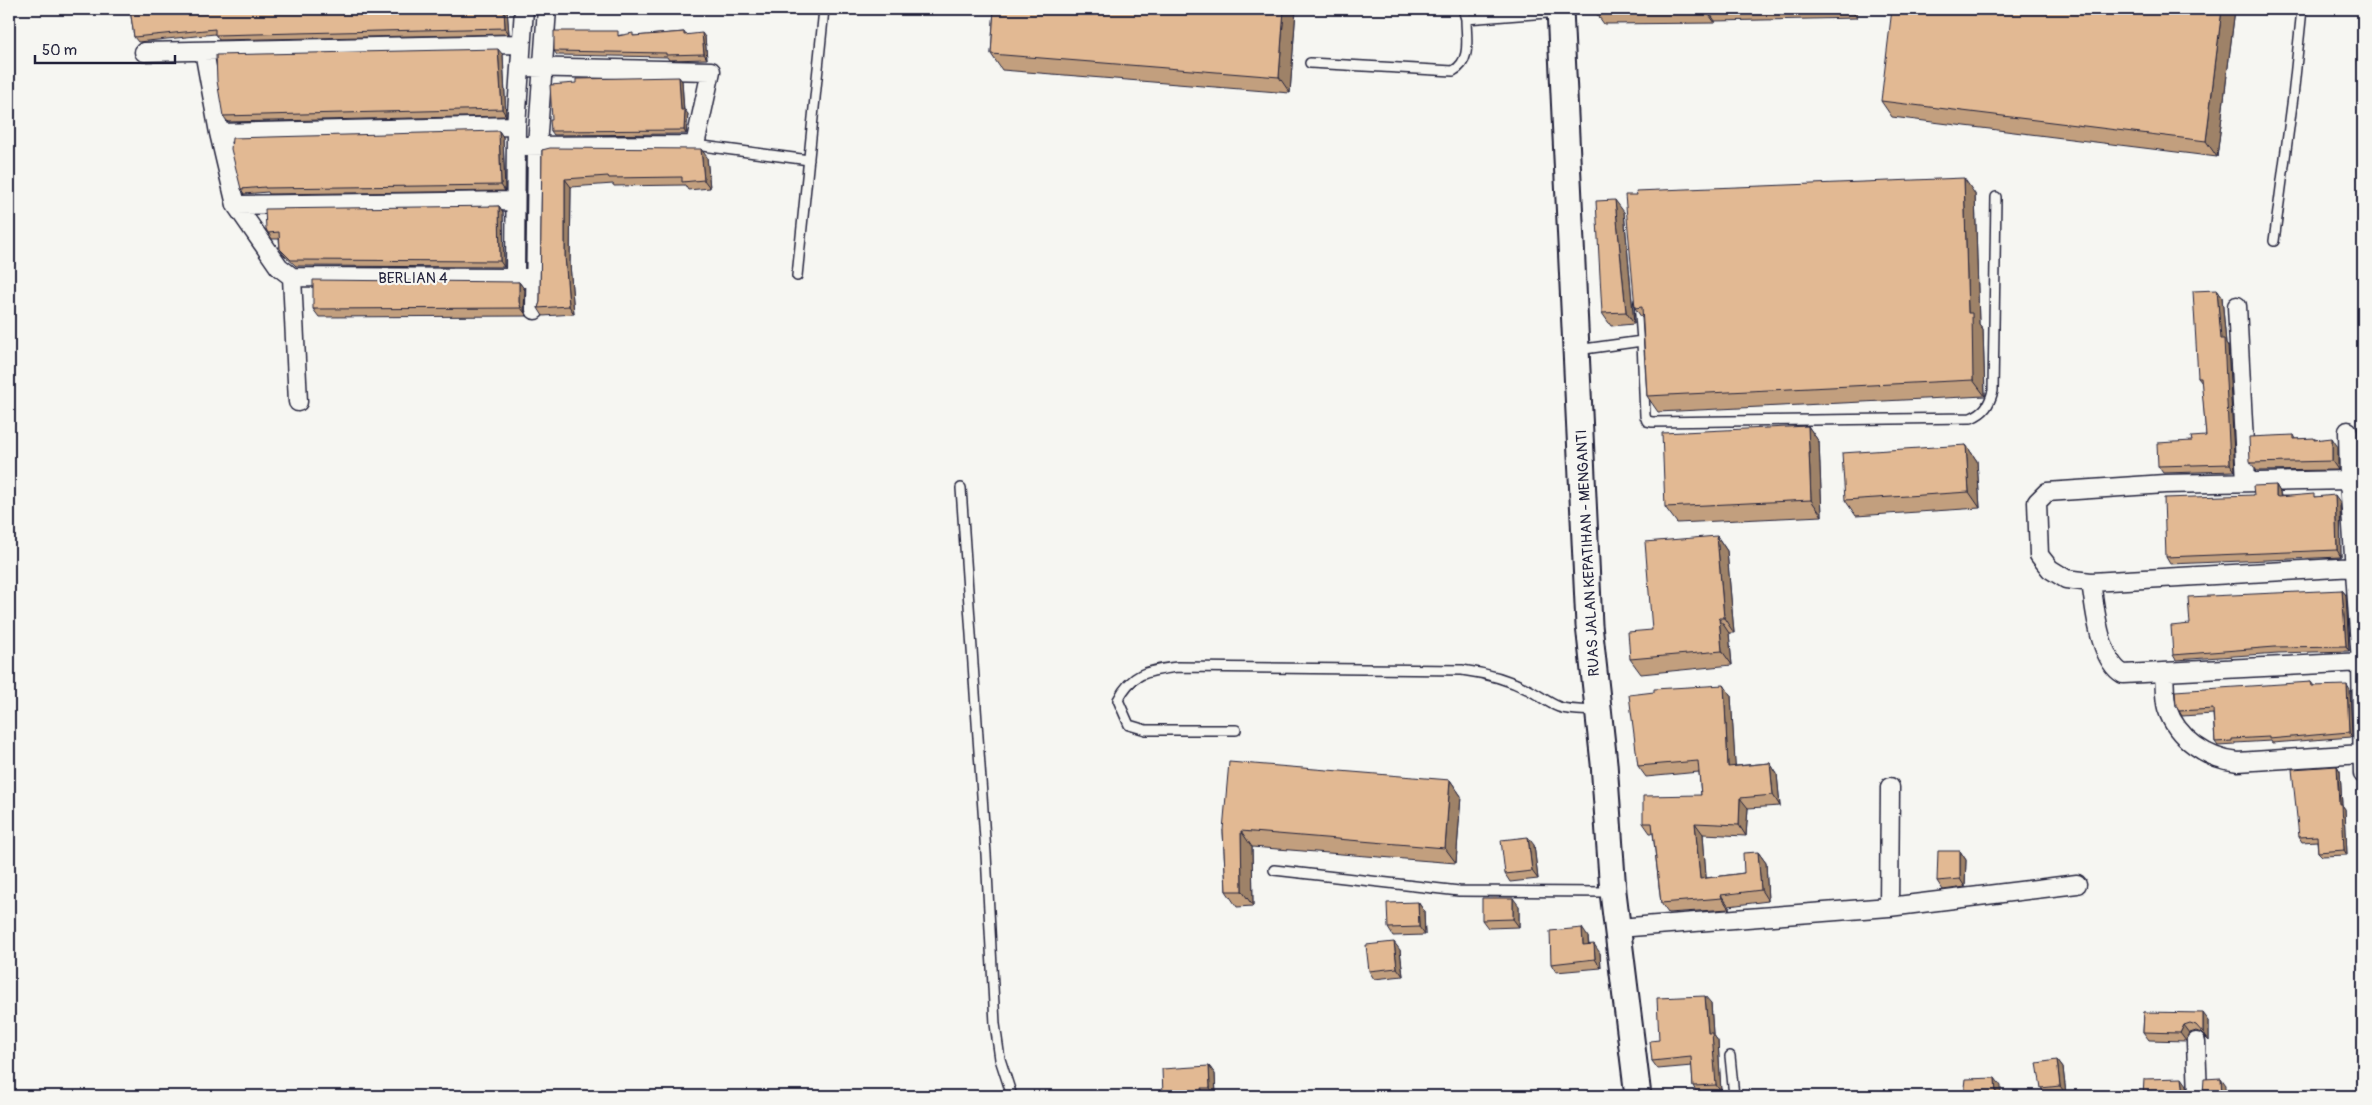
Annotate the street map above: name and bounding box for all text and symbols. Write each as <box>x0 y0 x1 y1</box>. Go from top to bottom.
scale bar <box>35 32 175 64</box>
text: 50 m <box>42 41 77 60</box>
street label: BERLIAN 4 <box>378 269 448 288</box>
street label: RUAS JALAN KEPATIHAN - MENGANTI <box>1572 429 1604 677</box>

